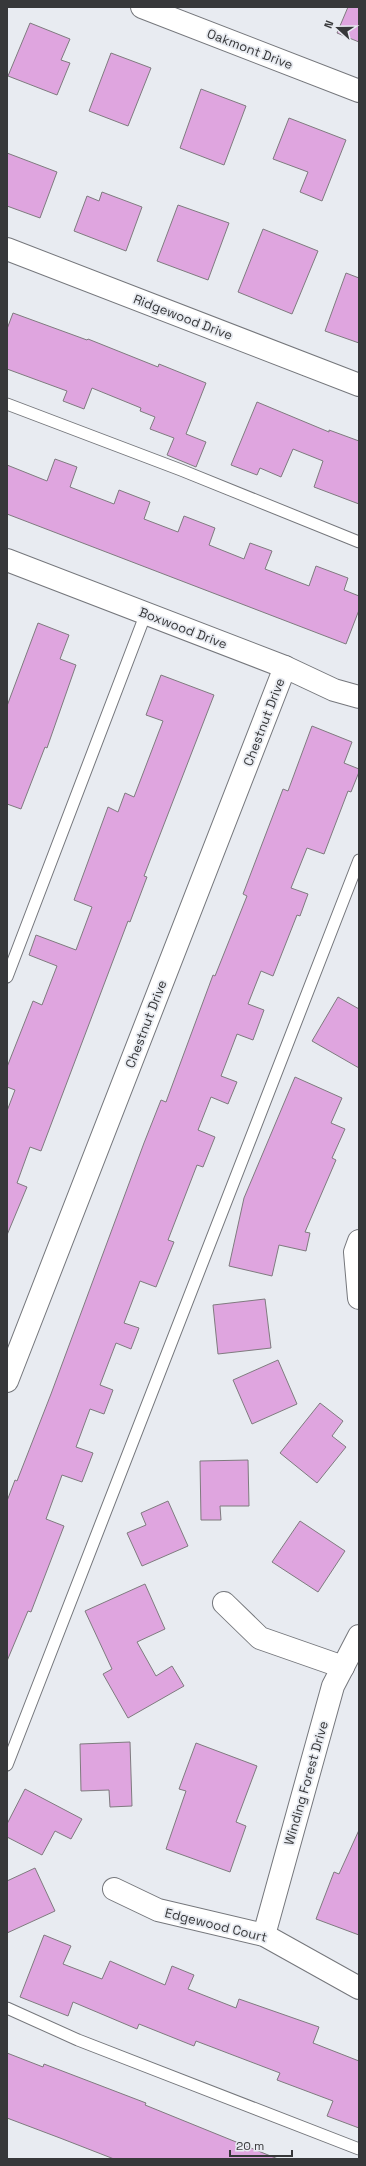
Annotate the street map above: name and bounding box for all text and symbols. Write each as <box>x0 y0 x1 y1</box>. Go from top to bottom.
north arrow <box>318 8 358 48</box>
text: N <box>321 18 337 30</box>
street label: Oakmont Drive <box>205 25 295 73</box>
street label: Ridgewood Drive <box>131 290 235 344</box>
street label: Boxwood Drive <box>136 603 230 653</box>
street label: Chestnut Drive <box>239 676 289 768</box>
street label: Chestnut Drive <box>121 978 171 1070</box>
street label: Winding Forest Drive <box>280 1719 332 1847</box>
street label: Edgewood Court <box>163 1904 269 1946</box>
scale bar <box>230 2132 292 2158</box>
text: 20 m <box>236 2138 264 2154</box>

